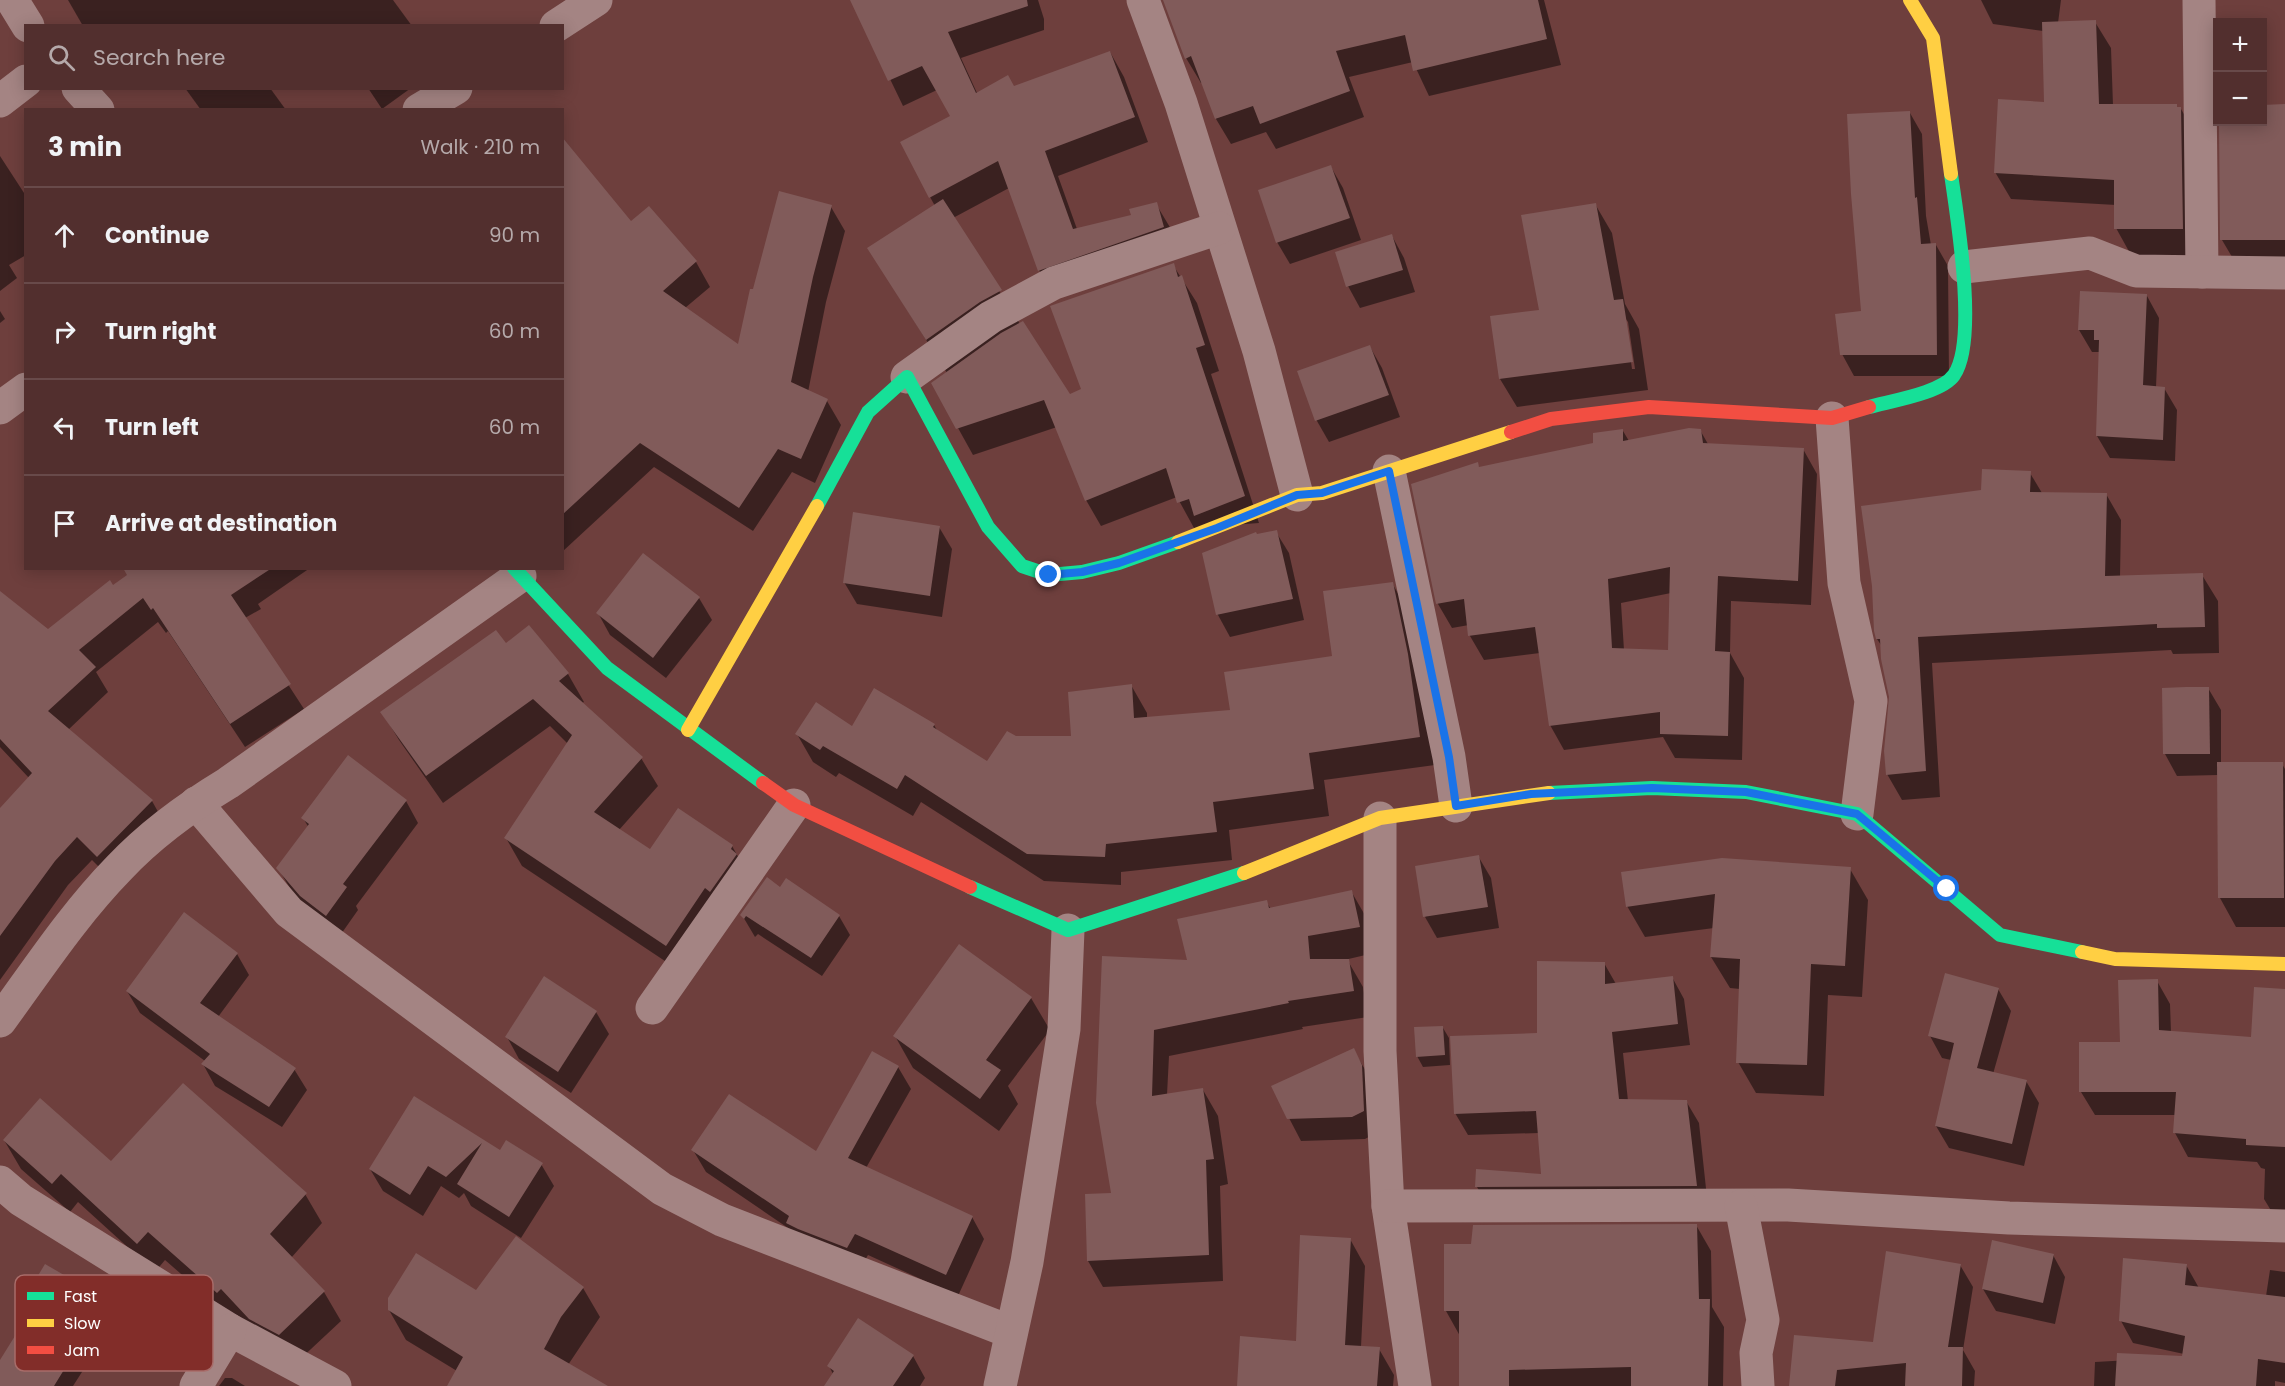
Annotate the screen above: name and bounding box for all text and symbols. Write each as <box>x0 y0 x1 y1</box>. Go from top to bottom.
map controls <box>2213 18 2267 126</box>
button: + <box>2213 18 2267 72</box>
search box <box>24 24 564 90</box>
icon: search <box>45 41 78 74</box>
text: Search here <box>93 42 226 73</box>
button: − <box>2213 72 2267 126</box>
text: 3 min <box>48 129 122 165</box>
text: Walk · 210 m <box>420 133 540 161</box>
icon: ahead <box>48 219 81 252</box>
text: Continue <box>105 220 209 251</box>
text: 90 m <box>489 221 540 249</box>
icon: right <box>48 315 81 348</box>
text: Turn right <box>105 316 216 347</box>
text: 60 m <box>489 317 540 345</box>
icon: left <box>48 411 81 444</box>
text: Turn left <box>105 412 199 443</box>
text: 60 m <box>489 413 540 441</box>
icon: arrive <box>48 507 81 540</box>
text: Arrive at destination <box>105 508 337 539</box>
route end <box>1035 561 1061 587</box>
route start <box>1933 875 1959 901</box>
legend <box>15 1275 213 1371</box>
text: Fast <box>64 1285 97 1308</box>
text: Slow <box>64 1312 101 1335</box>
text: Jam <box>64 1339 100 1362</box>

